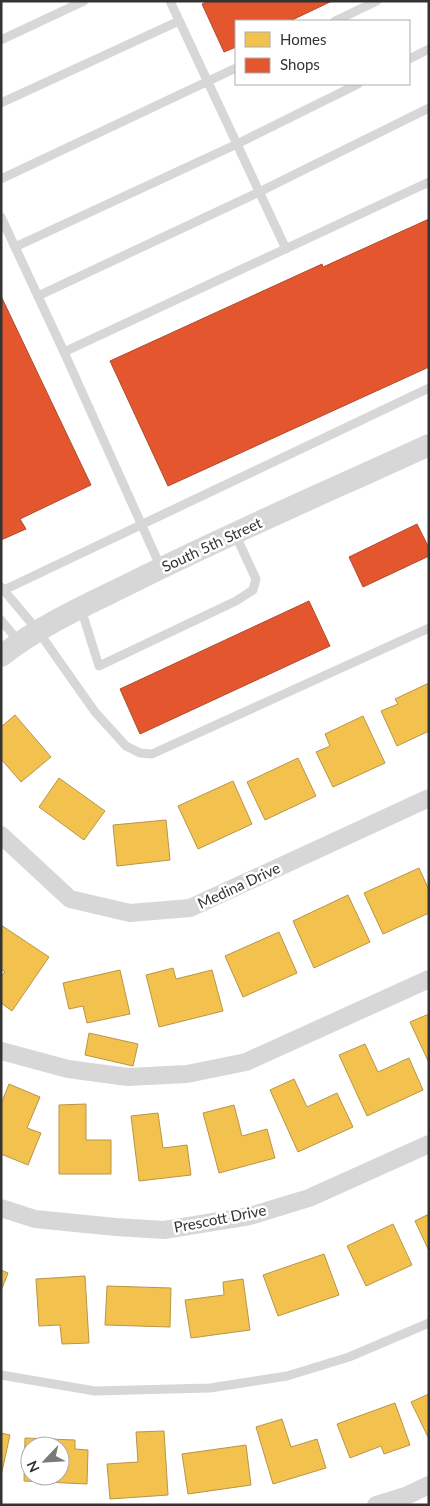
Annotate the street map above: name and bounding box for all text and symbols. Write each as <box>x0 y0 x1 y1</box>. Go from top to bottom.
legend <box>235 20 410 85</box>
text: Homes <box>280 30 326 48</box>
text: Shops <box>280 55 320 73</box>
street label: South 5th Street <box>159 513 265 575</box>
street label: Medina Drive <box>194 858 283 912</box>
street label: Prescott Drive <box>172 1200 268 1236</box>
north arrow <box>20 1436 70 1486</box>
text: N <box>23 1458 43 1475</box>

